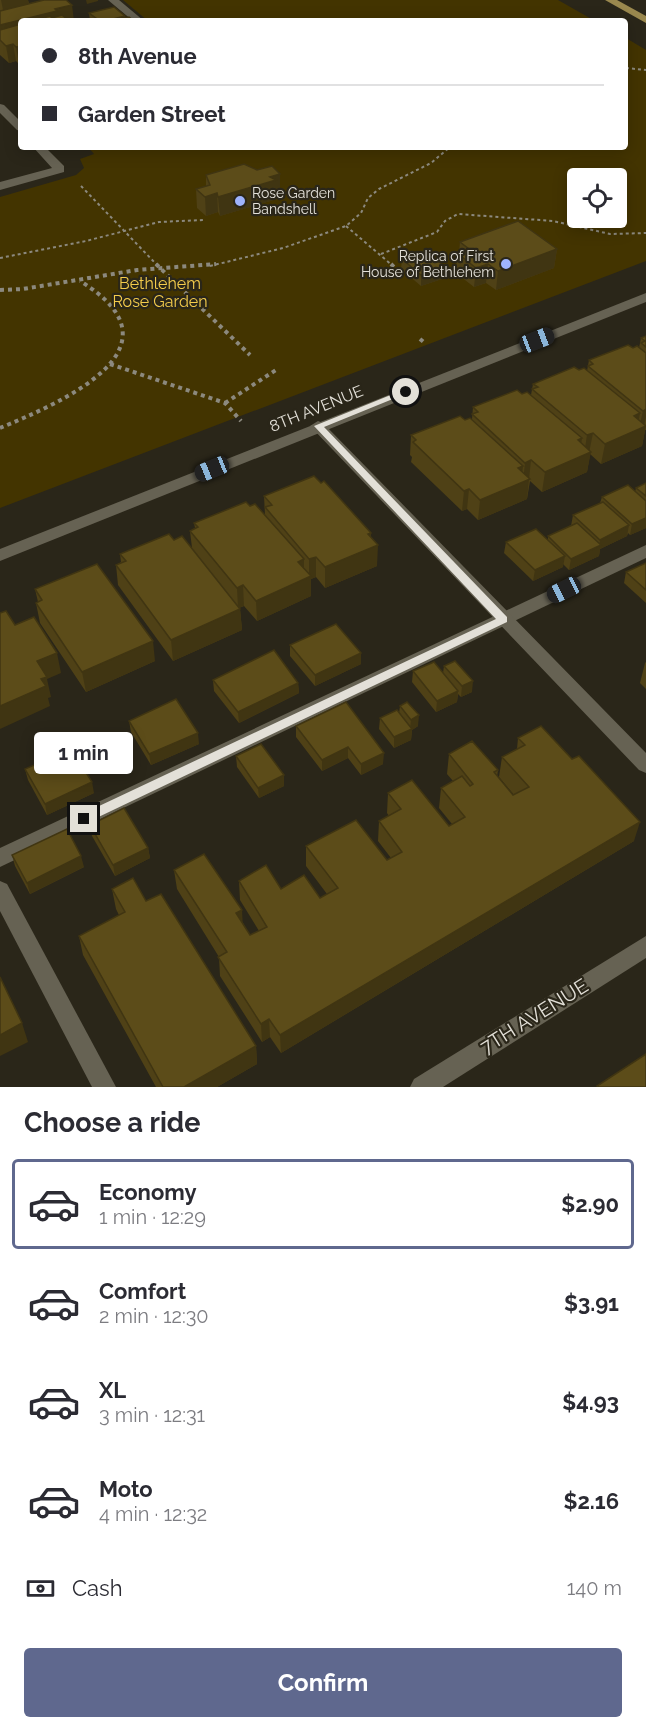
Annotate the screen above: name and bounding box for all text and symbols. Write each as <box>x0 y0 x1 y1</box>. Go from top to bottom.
text: 8th Avenue <box>78 43 197 69</box>
text: Garden Street <box>78 101 226 127</box>
map controls <box>567 168 627 228</box>
button: locate <box>567 168 627 228</box>
place label: Rose Garden Bandshell <box>252 185 335 217</box>
marker: Rose Garden Bandshell <box>233 194 247 208</box>
place label: Replica of First House of Bethlehem <box>361 248 494 280</box>
marker: Replica of First House of Bethlehem <box>499 257 513 271</box>
park label: Bethlehem Rose Garden <box>112 274 208 311</box>
car <box>517 325 557 355</box>
route start <box>392 378 419 405</box>
street label: 8TH AVENUE <box>267 381 366 436</box>
car <box>192 454 232 484</box>
car <box>544 574 584 606</box>
callout: 1 min <box>34 732 134 774</box>
text: 1 min <box>58 741 109 765</box>
route end <box>70 805 97 832</box>
street label: 7TH AVENUE <box>476 973 592 1059</box>
text: Choose a ride <box>24 1107 200 1138</box>
icon: car <box>27 1177 81 1231</box>
text: Economy <box>99 1179 197 1205</box>
text: $2.90 <box>561 1191 619 1217</box>
text: 1 min · 12:29 <box>99 1205 206 1229</box>
icon: car <box>27 1276 81 1330</box>
text: Comfort <box>99 1278 186 1304</box>
text: $3.91 <box>564 1290 619 1316</box>
text: 2 min · 12:30 <box>99 1304 209 1328</box>
icon: car <box>27 1375 81 1429</box>
text: XL <box>99 1377 126 1403</box>
text: $4.93 <box>562 1389 619 1415</box>
text: 3 min · 12:31 <box>99 1403 205 1427</box>
icon: car <box>27 1474 81 1528</box>
text: Moto <box>99 1476 153 1502</box>
text: $2.16 <box>563 1488 619 1514</box>
text: 4 min · 12:32 <box>99 1502 207 1526</box>
icon: cash <box>24 1572 57 1605</box>
text: Cash <box>72 1575 123 1601</box>
text: 140 m <box>567 1576 622 1600</box>
button: Confirm <box>24 1648 622 1717</box>

